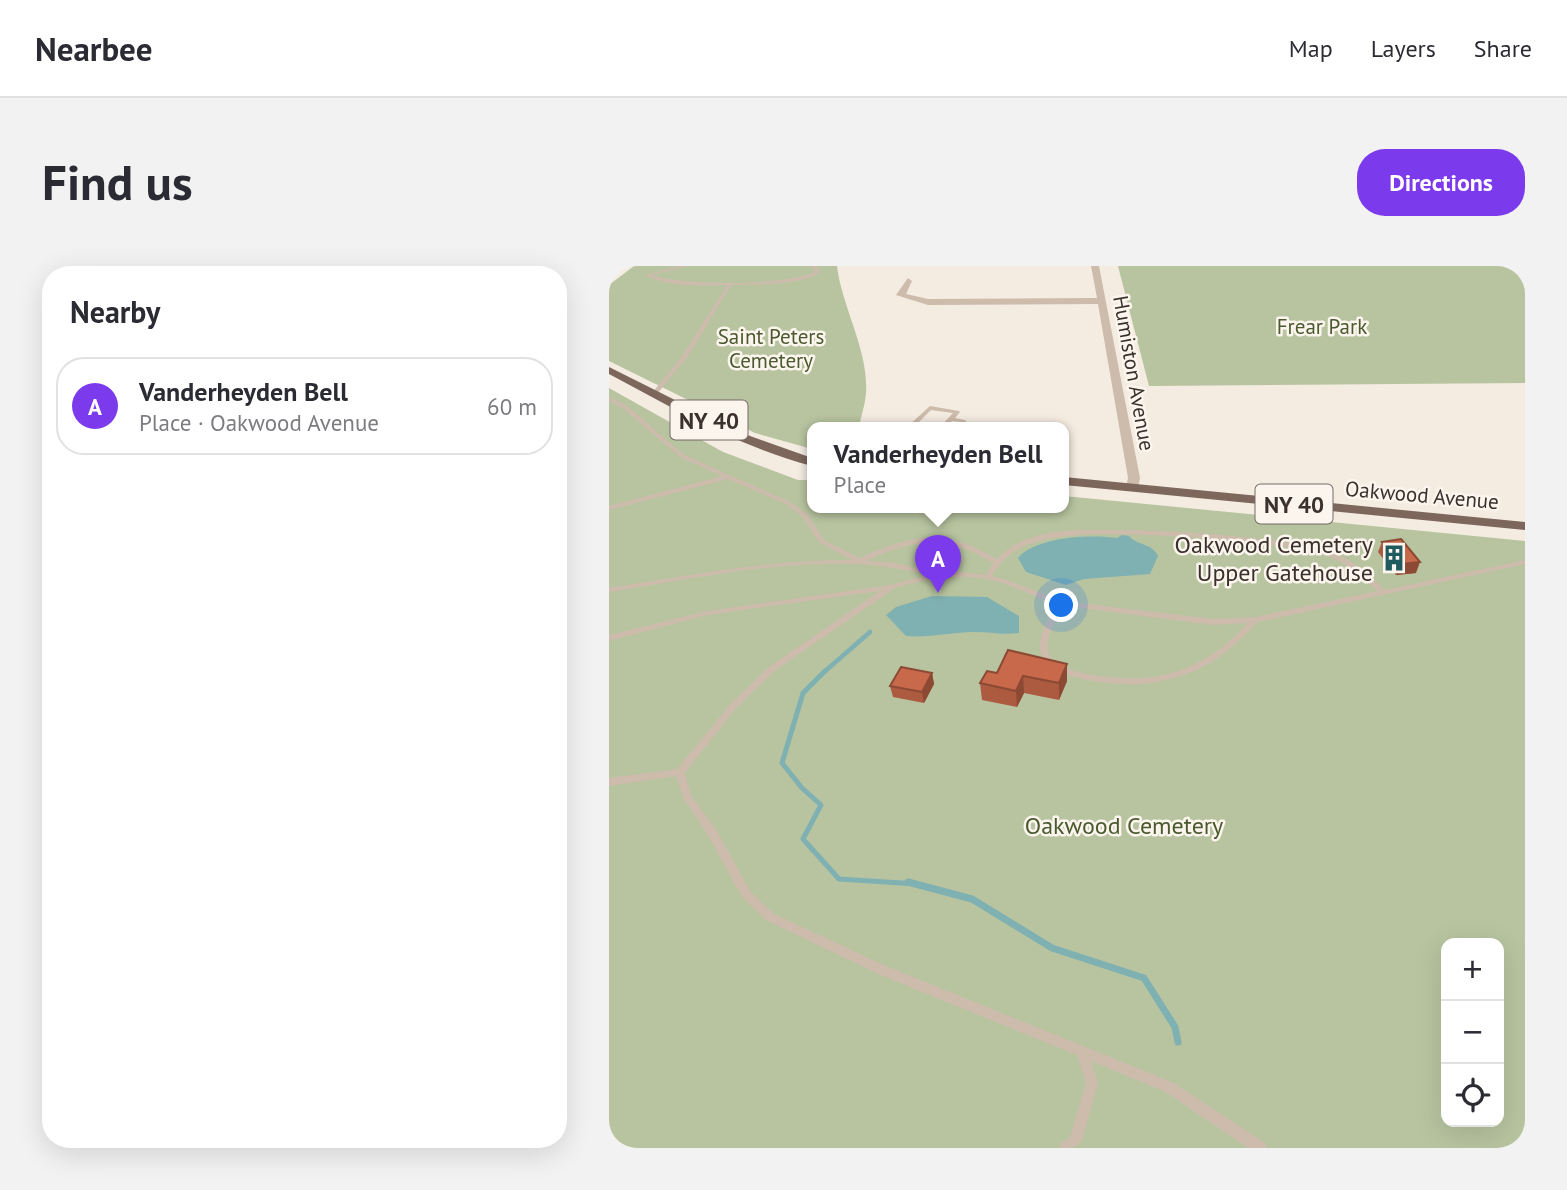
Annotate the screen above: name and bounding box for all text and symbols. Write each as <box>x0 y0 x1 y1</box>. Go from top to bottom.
text: Nearbee <box>35 27 152 70</box>
text: Map <box>1289 33 1333 64</box>
text: Layers <box>1371 33 1436 64</box>
text: Share <box>1474 33 1532 64</box>
button: Directions <box>1357 149 1525 216</box>
text: Find us <box>42 150 193 214</box>
text: Nearby <box>70 292 160 331</box>
street label: Humiston Avenue <box>1107 293 1161 453</box>
park label: Frear Park <box>1277 313 1367 340</box>
park label: Saint Peters Cemetery <box>718 323 824 374</box>
text: Vanderheyden Bell <box>139 375 348 408</box>
text: A <box>88 392 102 421</box>
text: 60 m <box>487 392 537 421</box>
road number: NY 40 <box>671 400 747 440</box>
text: Place · Oakwood Avenue <box>139 408 379 437</box>
popup <box>807 422 1069 513</box>
text: Vanderheyden Bell <box>834 437 1042 470</box>
text: Place <box>834 470 886 499</box>
street label: Oakwood Avenue <box>1344 475 1500 515</box>
road number: NY 40 <box>1255 484 1333 524</box>
place label: Oakwood Cemetery Upper Gatehouse <box>1175 529 1373 588</box>
pin: A <box>915 535 961 593</box>
building icon: Oakwood Cemetery Upper Gatehouse <box>1379 543 1409 573</box>
your location <box>1044 588 1078 622</box>
park label: Oakwood Cemetery <box>1025 810 1223 841</box>
map controls <box>1441 938 1504 1127</box>
button: + <box>1441 938 1504 1001</box>
button: − <box>1441 1001 1504 1064</box>
button: locate <box>1441 1064 1504 1127</box>

